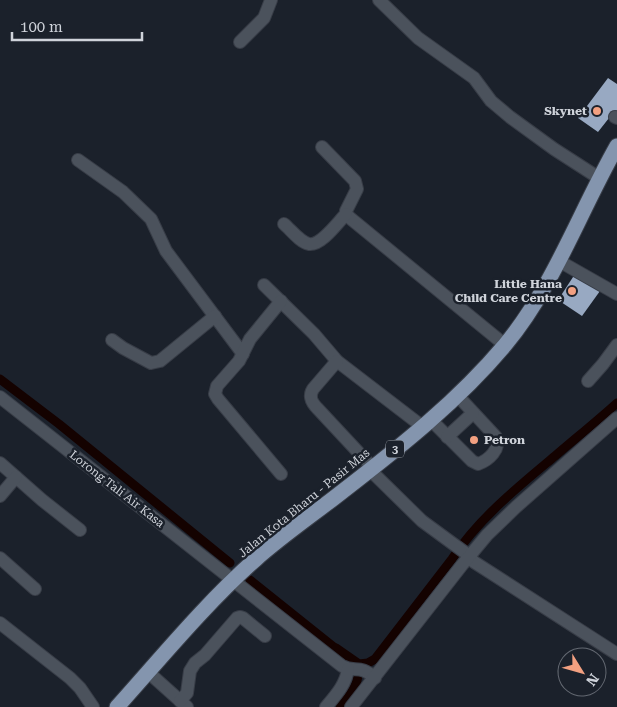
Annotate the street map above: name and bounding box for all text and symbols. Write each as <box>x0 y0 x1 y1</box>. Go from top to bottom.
scale bar <box>12 10 142 42</box>
text: 100 m <box>20 18 63 36</box>
place label: Skynet <box>544 104 587 118</box>
marker: Skynet <box>591 105 603 117</box>
place label: Little Hana Child Care Centre <box>455 277 562 305</box>
marker: Little Hana Child Care Centre <box>566 285 578 297</box>
place label: Petron <box>484 433 525 447</box>
marker: Petron <box>468 434 480 446</box>
road number: 3 <box>386 440 404 458</box>
street label: Jalan Kota Bharu - Pasir Mas <box>236 446 373 560</box>
street label: Lorong Tali Air Kasa <box>67 448 168 531</box>
north arrow <box>557 647 607 697</box>
text: N <box>583 671 602 689</box>

